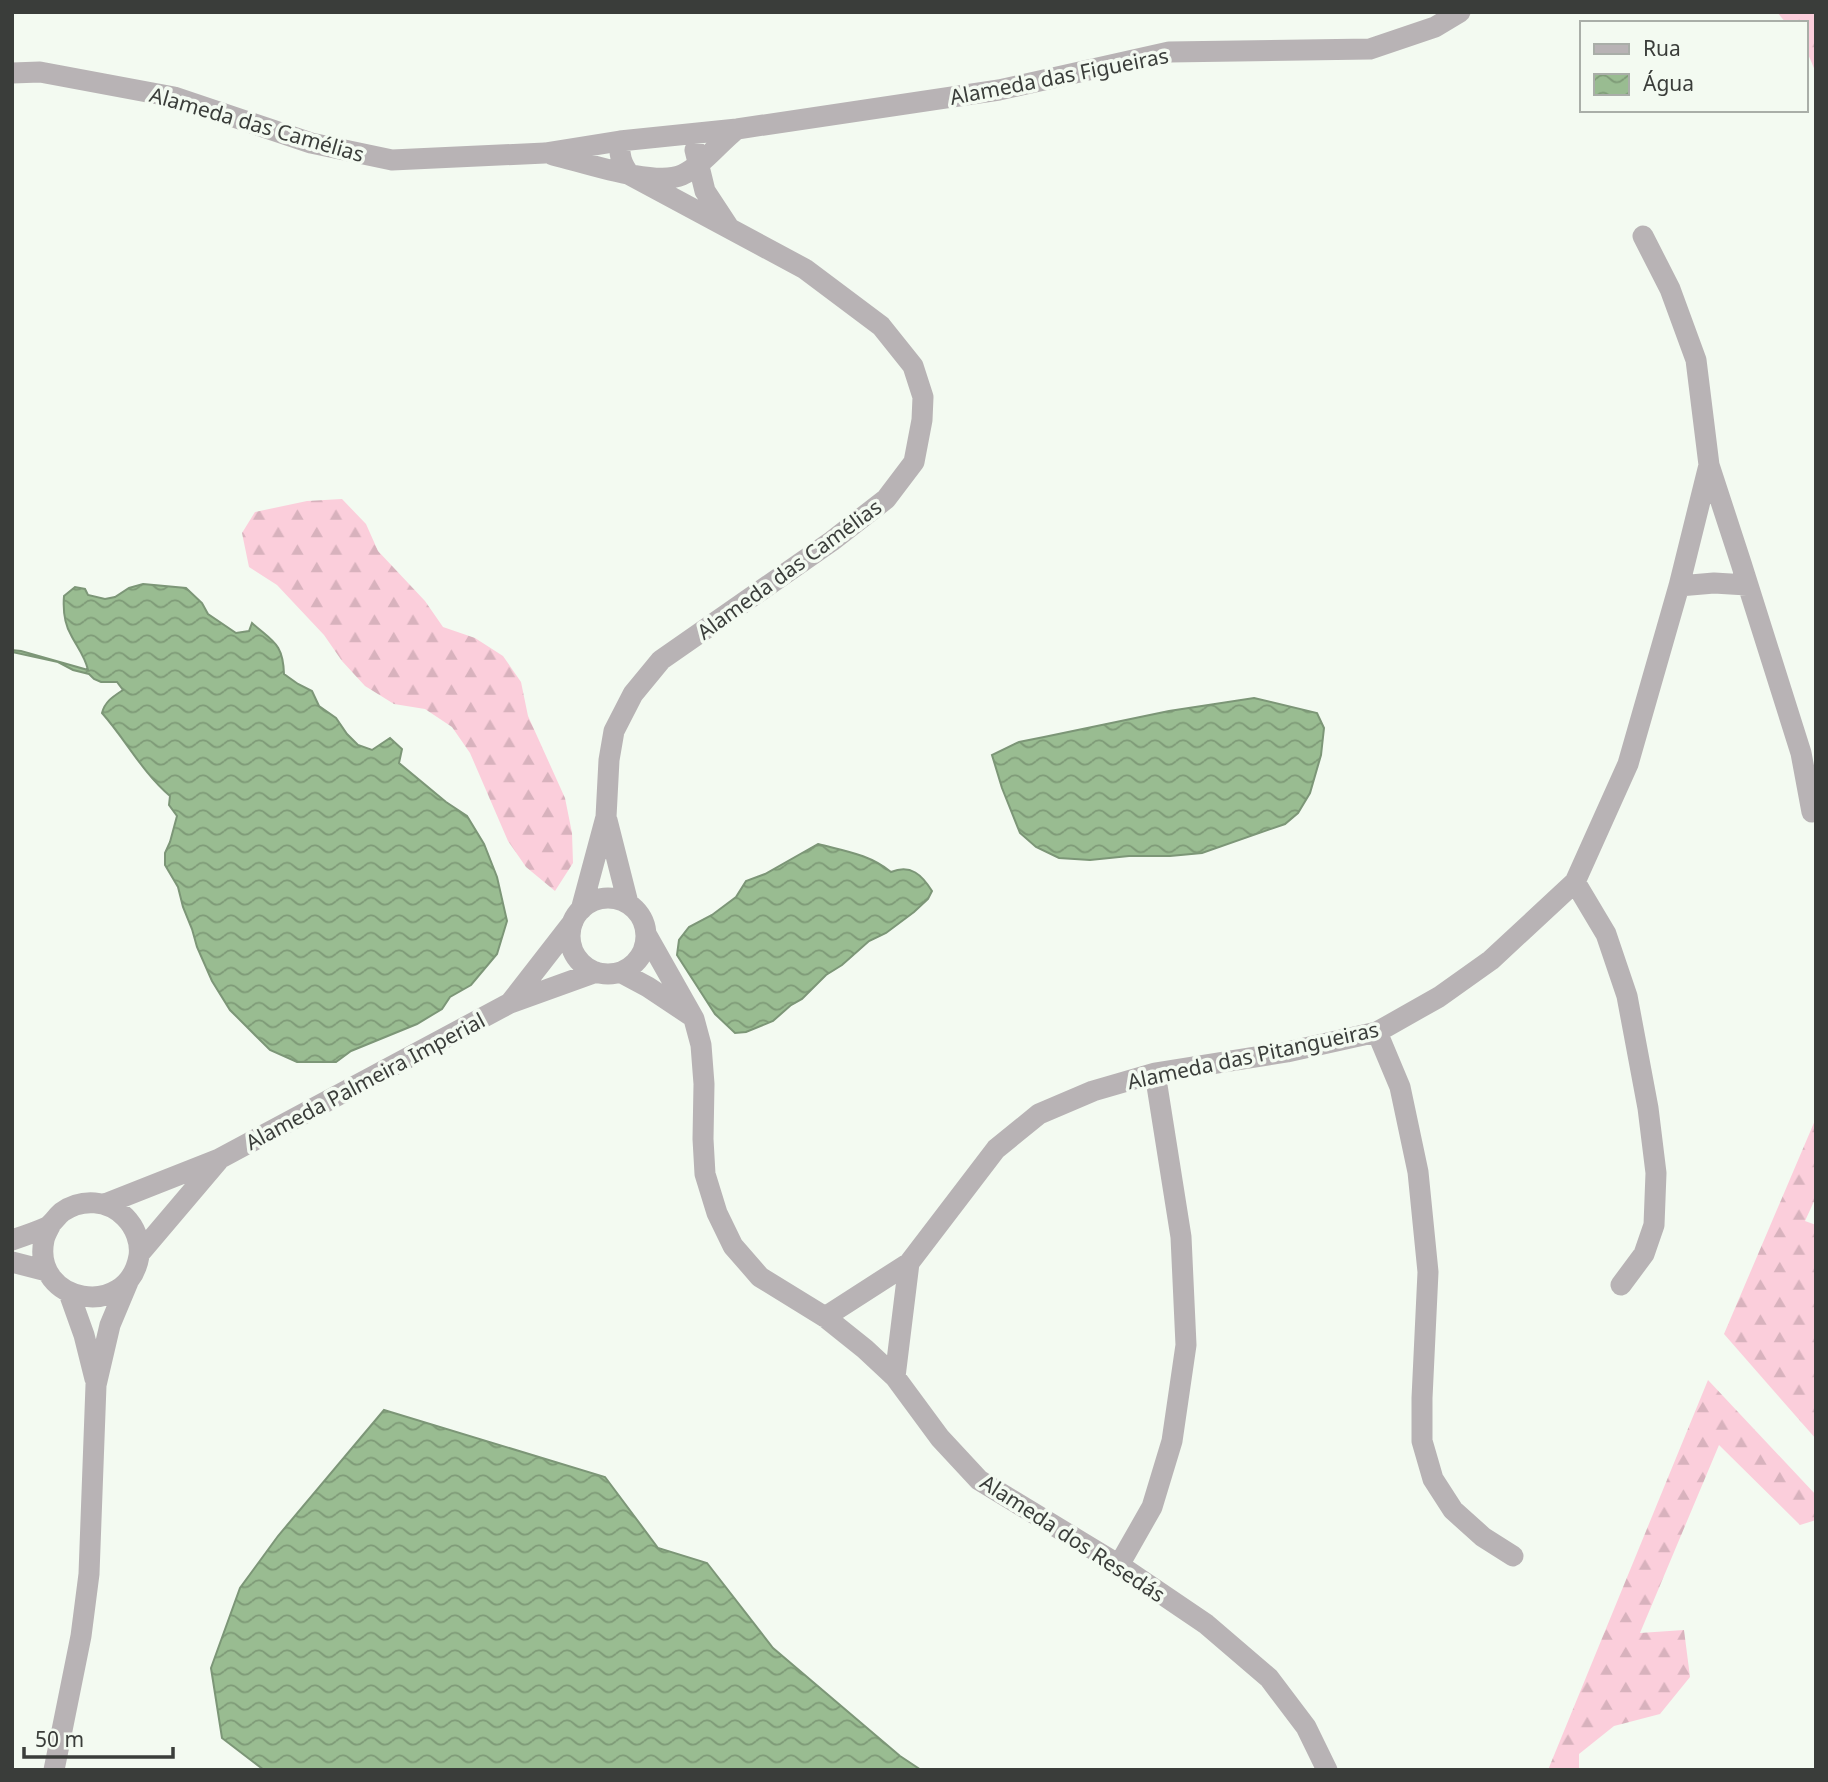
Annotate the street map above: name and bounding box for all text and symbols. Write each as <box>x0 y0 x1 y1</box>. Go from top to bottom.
legend <box>1580 21 1807 112</box>
text: Rua <box>1643 34 1681 62</box>
street label: Alameda das Figueiras <box>947 41 1171 111</box>
text: Água <box>1643 69 1694 97</box>
street label: Alameda das Camélias <box>147 80 367 168</box>
street label: Alameda das Camélias <box>691 493 887 645</box>
street label: Alameda Palmeira Imperial <box>240 1006 490 1156</box>
street label: Alameda das Pitangueiras <box>1125 1015 1381 1095</box>
street label: Alameda dos Resedás <box>975 1468 1171 1608</box>
scale bar <box>24 1716 173 1760</box>
text: 50 m <box>35 1725 84 1753</box>

